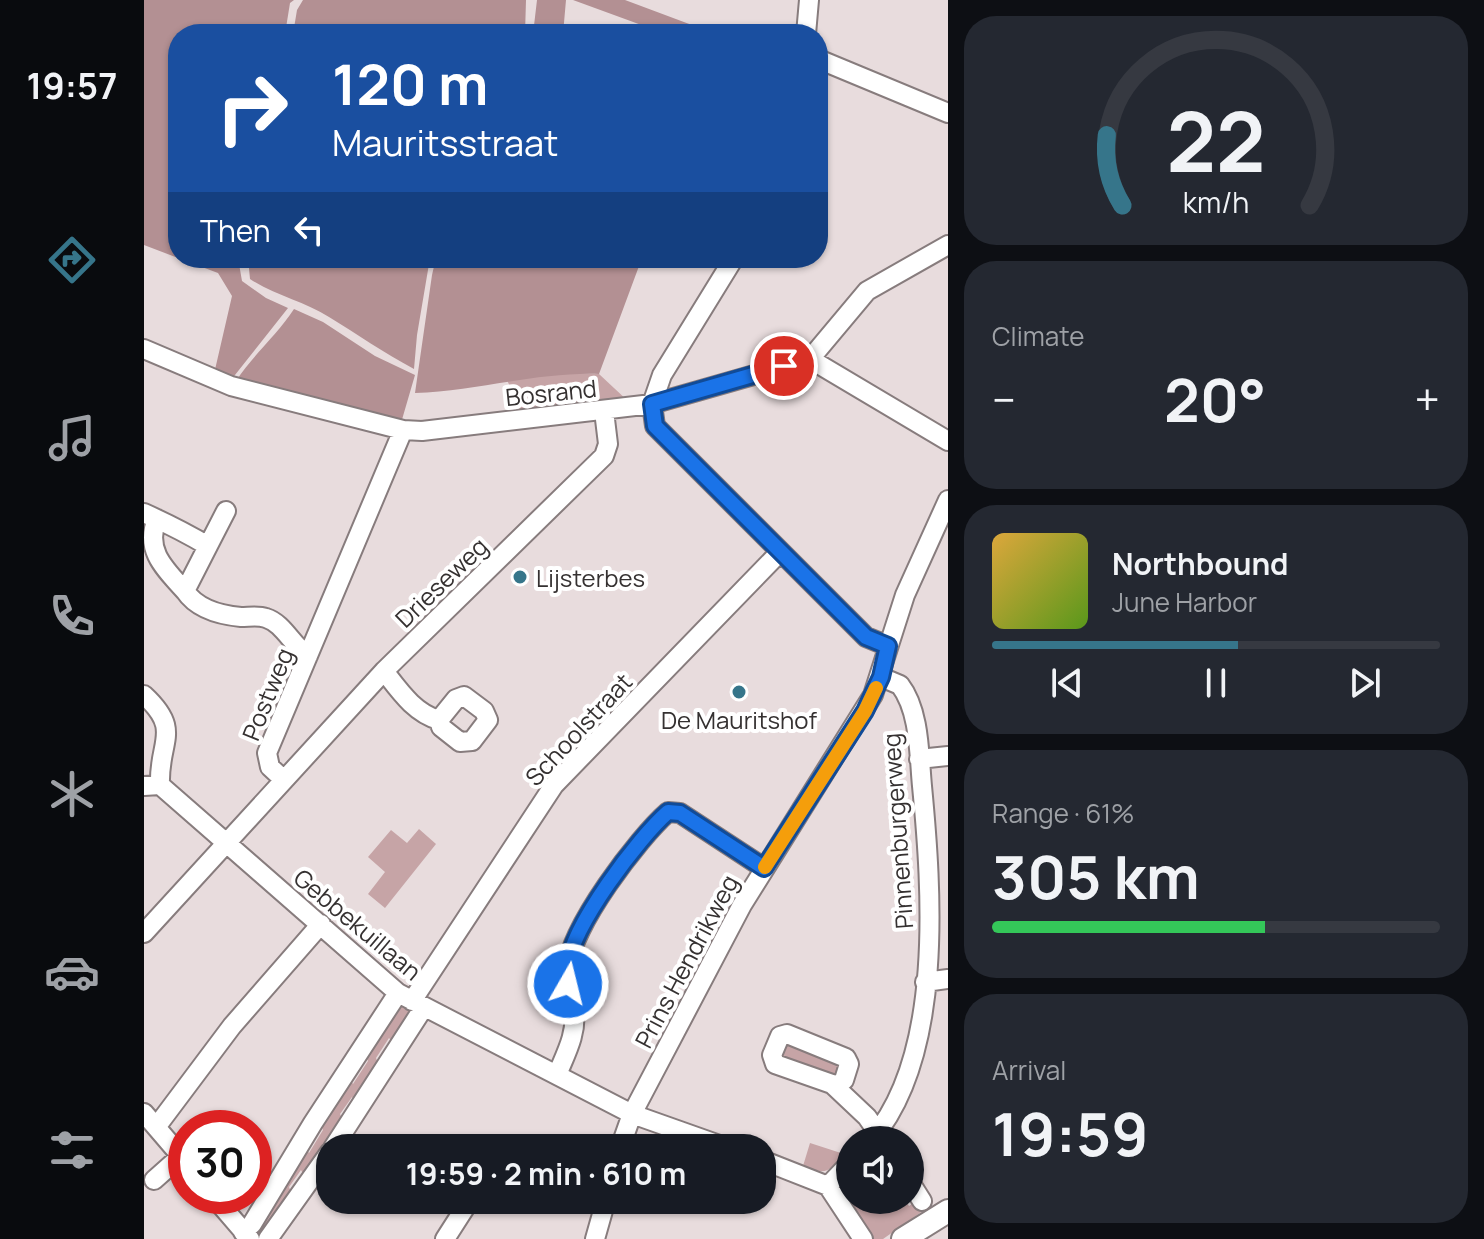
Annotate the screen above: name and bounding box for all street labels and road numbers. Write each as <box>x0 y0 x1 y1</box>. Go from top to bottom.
street label: Bosrand <box>504 371 598 413</box>
street label: Drieseweg <box>388 530 494 634</box>
street label: Postweg <box>234 643 300 745</box>
street label: Schoolstraat <box>517 665 639 793</box>
street label: Pinnenburgerweg <box>874 732 920 930</box>
street label: Gebbekuillaan <box>287 861 429 987</box>
street label: Prins Hendrikweg <box>627 869 745 1053</box>

